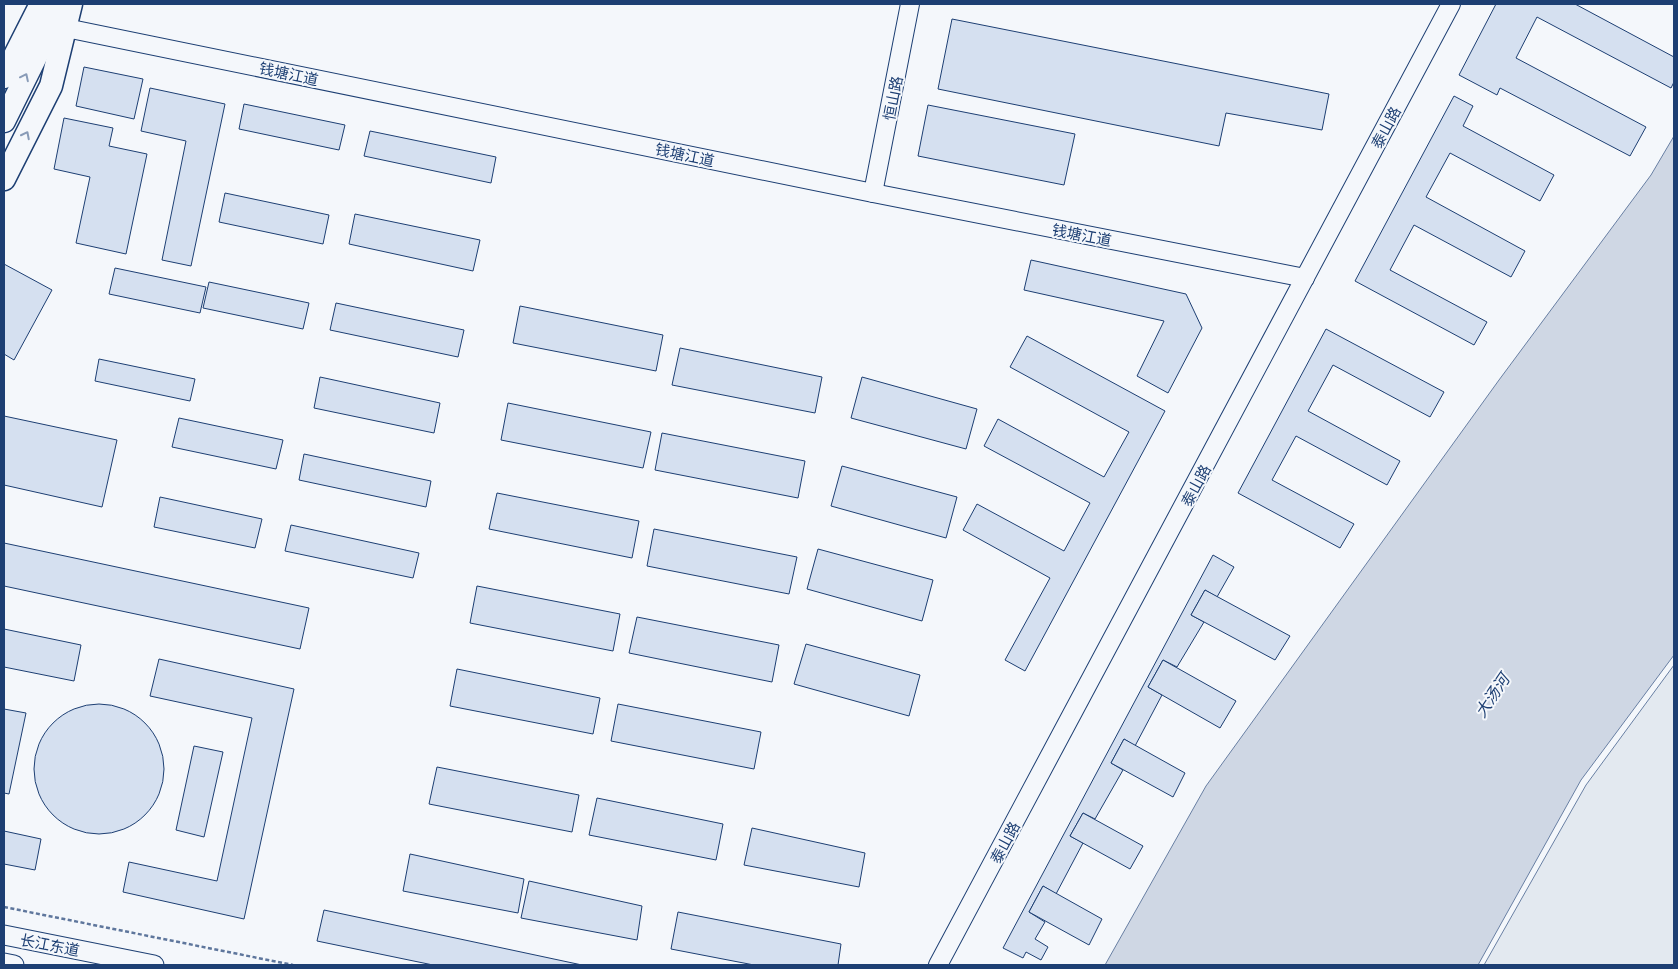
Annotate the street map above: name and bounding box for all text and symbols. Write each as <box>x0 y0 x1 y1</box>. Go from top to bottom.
street label: 钱塘江道 <box>257 56 321 90</box>
one-way arrow <box>19 73 30 82</box>
street label: 恒山路 <box>877 74 907 122</box>
street label: 泰山路 <box>1365 102 1405 152</box>
one-way arrow <box>20 132 30 141</box>
street label: 钱塘江道 <box>653 137 717 171</box>
street label: 钱塘江道 <box>1051 218 1113 250</box>
street label: 泰山路 <box>1175 460 1215 510</box>
water label: 大汤河 <box>1468 666 1516 722</box>
street label: 泰山路 <box>984 817 1024 867</box>
street label: 长江东道 <box>19 928 81 960</box>

